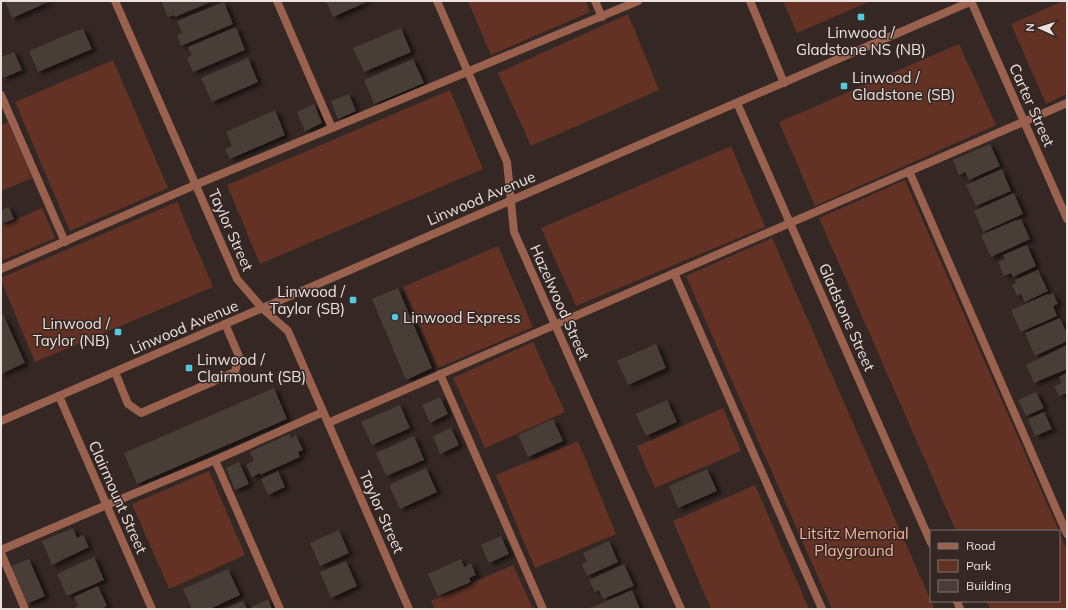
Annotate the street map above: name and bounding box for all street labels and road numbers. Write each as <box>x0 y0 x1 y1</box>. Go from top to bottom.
street label: Carter Street <box>1005 60 1059 150</box>
street label: Linwood Avenue <box>424 167 538 229</box>
street label: Taylor Street <box>204 186 258 274</box>
street label: Hazelwood Street <box>526 241 594 363</box>
street label: Gladstone Street <box>815 260 879 374</box>
street label: Linwood Avenue <box>127 296 241 358</box>
street label: Clairmount Street <box>85 438 151 556</box>
street label: Taylor Street <box>355 468 409 556</box>

